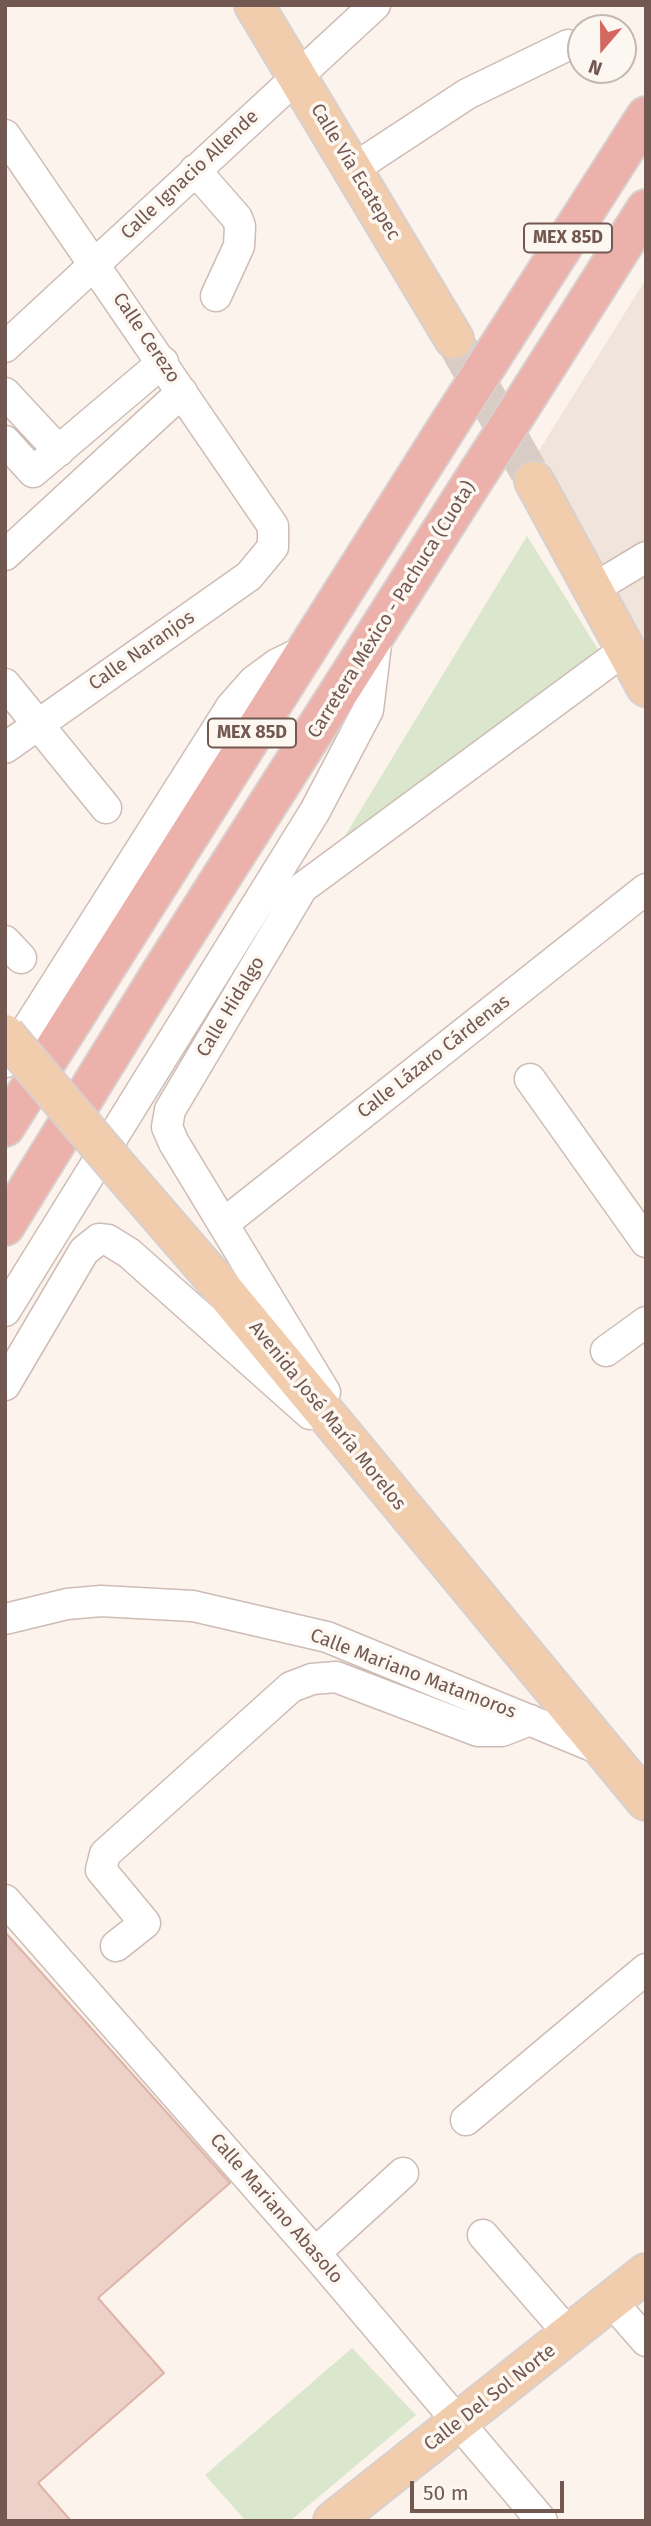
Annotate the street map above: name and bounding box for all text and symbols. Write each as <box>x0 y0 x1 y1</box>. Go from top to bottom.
north arrow <box>567 14 637 84</box>
text: N <box>585 54 605 80</box>
street label: Calle Vía Ecatepec <box>305 100 405 244</box>
street label: Calle Ignacio Allende <box>117 105 263 245</box>
road number: MEX 85D <box>524 224 612 252</box>
street label: Calle Cerezo <box>108 289 184 387</box>
street label: Carretera México - Pachuca (Cuota) <box>303 477 481 743</box>
street label: Calle Naranjos <box>85 606 199 696</box>
road number: MEX 85D <box>208 718 296 748</box>
street label: Calle Hidalgo <box>192 953 270 1061</box>
street label: Calle Lázaro Cárdenas <box>353 990 515 1124</box>
street label: Avenida José María Morelos <box>244 1317 410 1515</box>
street label: Calle Mariano Matamoros <box>307 1624 519 1724</box>
street label: Calle Mariano Abasolo <box>205 2129 347 2289</box>
street label: Calle Del Sol Norte <box>420 2340 560 2456</box>
scale bar <box>413 2466 567 2510</box>
text: 50 m <box>423 2480 469 2506</box>

